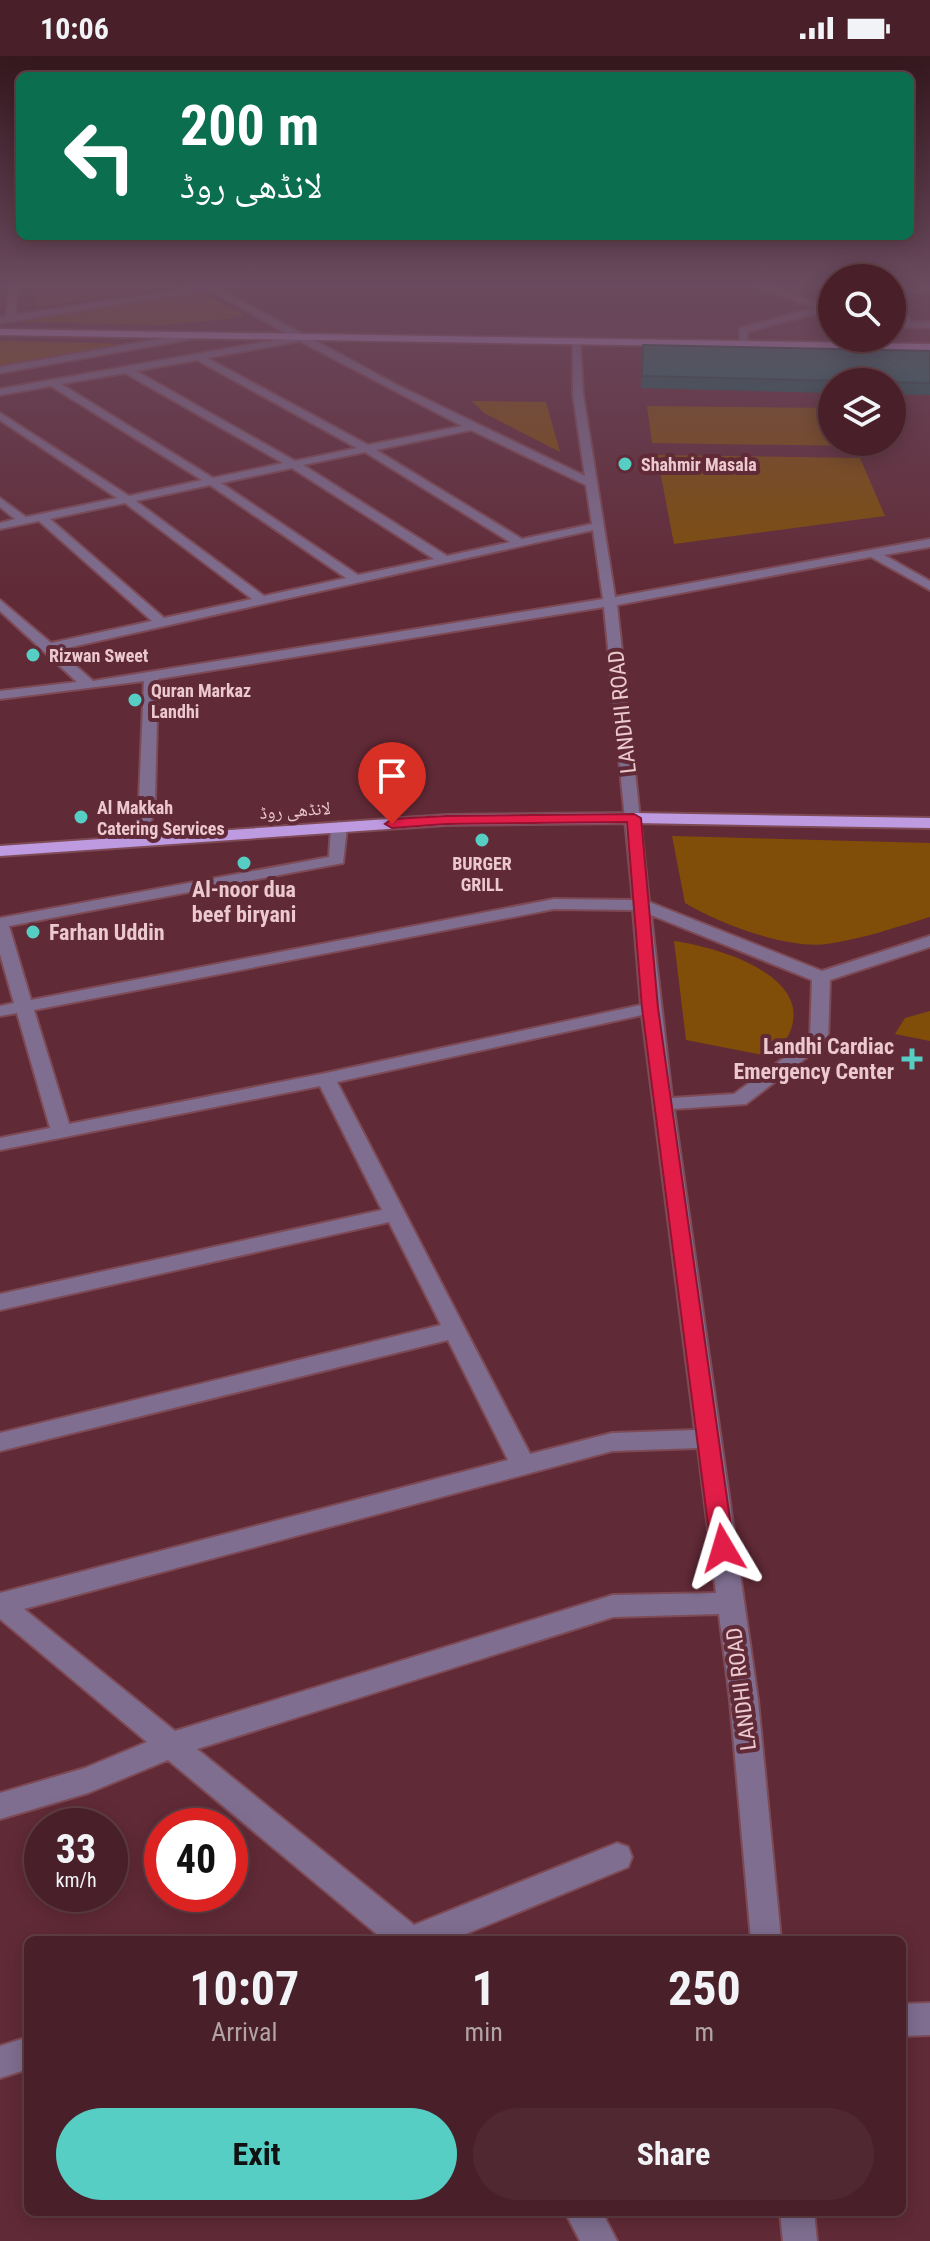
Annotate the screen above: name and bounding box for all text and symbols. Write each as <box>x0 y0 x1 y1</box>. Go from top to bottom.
text: 10:06 <box>40 11 109 46</box>
text: 200 m <box>180 93 319 159</box>
icon: left <box>48 104 152 208</box>
text: لانڈھی روڈ <box>180 165 323 207</box>
map controls <box>818 264 906 456</box>
button: search <box>818 264 906 352</box>
button: layers <box>818 368 906 456</box>
place label: Shahmir Masala <box>641 454 757 475</box>
marker: Shahmir Masala <box>616 455 634 473</box>
place label: Rizwan Sweet <box>49 645 149 666</box>
marker: Rizwan Sweet <box>24 646 42 664</box>
street label: LANDHI ROAD <box>603 649 641 775</box>
place label: Quran Markaz Landhi <box>151 680 251 722</box>
marker: Quran Markaz Landhi <box>126 691 144 709</box>
pin <box>358 742 426 824</box>
icon: arrive <box>370 754 414 798</box>
place label: Al Makkah Catering Services <box>97 797 225 839</box>
street label: لانڈھی روڈ <box>259 797 331 824</box>
marker: Al Makkah Catering Services <box>72 808 90 826</box>
marker: BURGER GRILL <box>473 831 491 849</box>
place label: BURGER GRILL <box>452 853 512 895</box>
marker: Al-noor dua beef biryani <box>235 854 253 872</box>
place label: Al-noor dua beef biryani <box>192 877 296 927</box>
place label: Farhan Uddin <box>49 920 165 945</box>
marker: Farhan Uddin <box>24 923 42 941</box>
place label: Landhi Cardiac Emergency Center <box>733 1034 894 1084</box>
marker: Landhi Cardiac Emergency Center <box>901 1048 923 1070</box>
position arrow <box>681 1506 765 1590</box>
street label: LANDHI ROAD <box>721 1626 761 1752</box>
speed limit sign: 40 <box>144 1808 248 1912</box>
text: 33 <box>56 1826 96 1873</box>
text: km/h <box>55 1868 97 1892</box>
text: 10:07 <box>189 1960 299 2017</box>
text: 1 <box>472 1960 496 2017</box>
text: 250 <box>668 1960 741 2017</box>
text: Arrival <box>211 2017 277 2047</box>
text: min <box>465 2017 503 2047</box>
text: m <box>695 2017 714 2047</box>
button: Exit <box>56 2108 457 2200</box>
button: Share <box>473 2108 874 2200</box>

